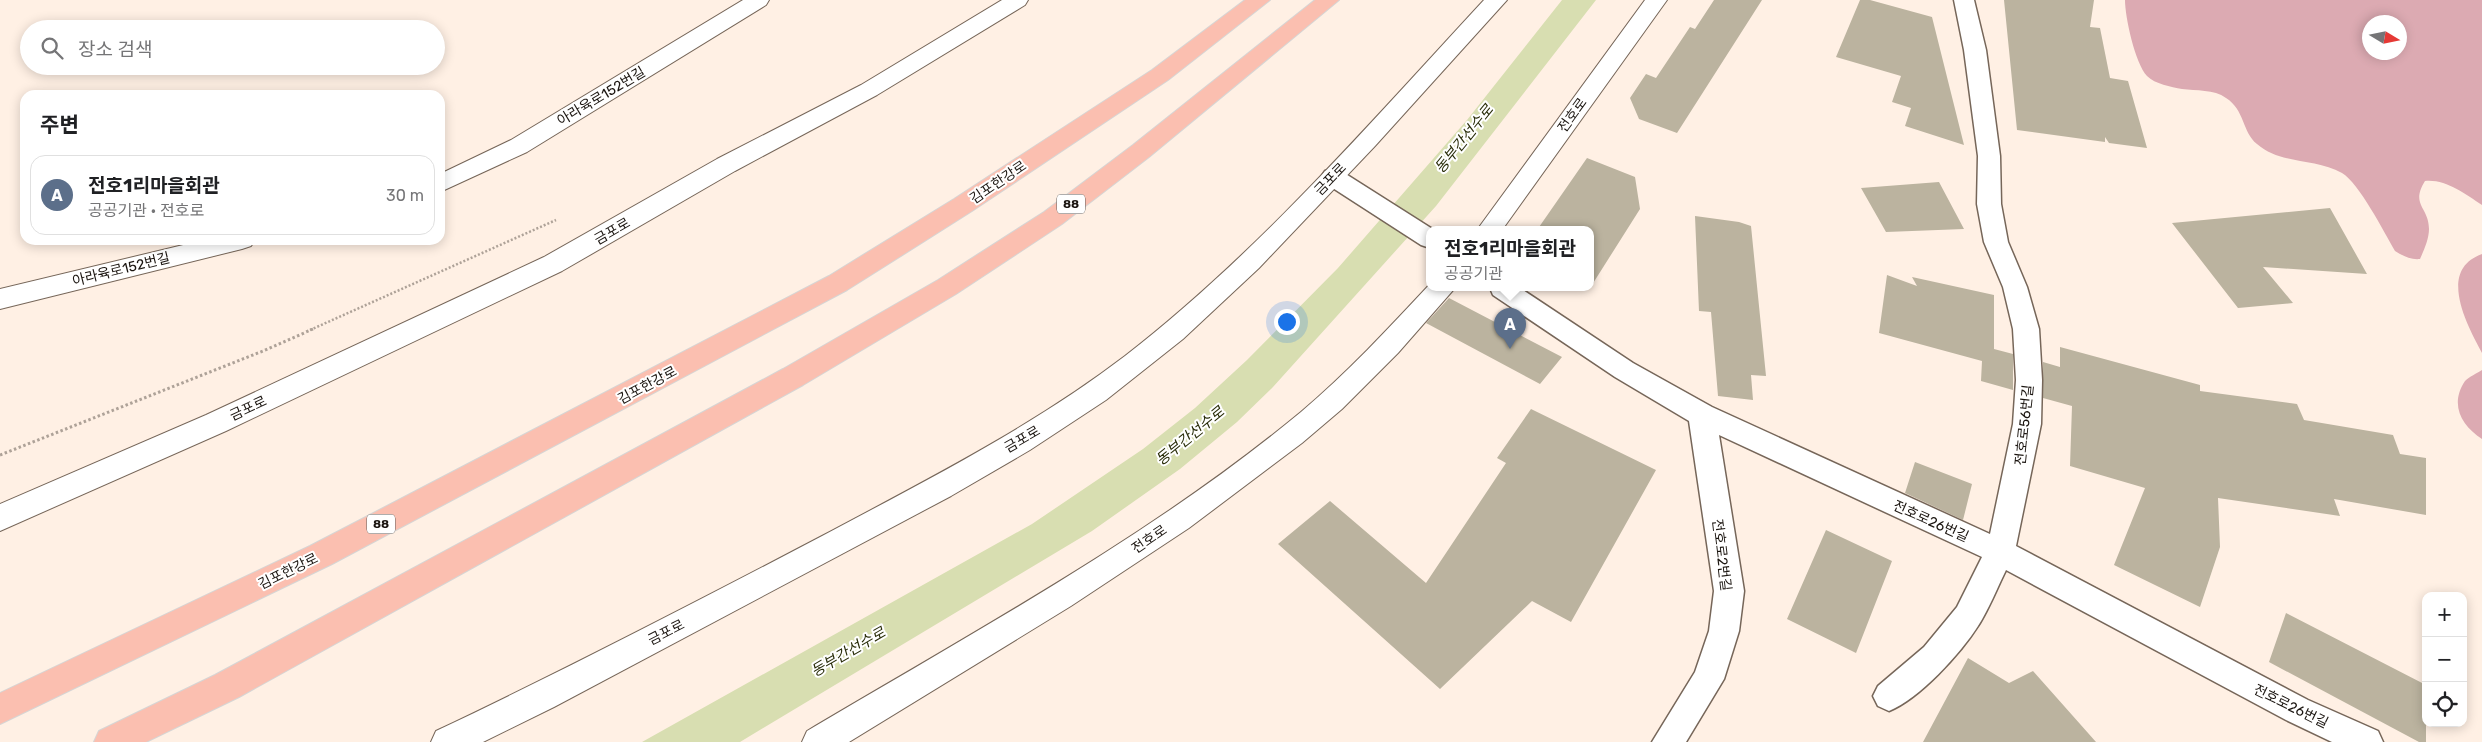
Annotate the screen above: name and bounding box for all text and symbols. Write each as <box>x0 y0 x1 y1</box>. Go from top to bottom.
north arrow <box>2362 15 2407 60</box>
search box <box>20 20 445 75</box>
icon: search <box>38 34 66 62</box>
text: 장소 검색 <box>78 38 153 61</box>
street label: 아라육로152번길 <box>554 63 648 129</box>
street label: 전호로 <box>1554 95 1591 136</box>
water label: 동부간선수로 <box>1431 100 1498 177</box>
text: 주변 <box>40 112 79 137</box>
street label: 김포한강로 <box>967 157 1030 207</box>
street label: 금포로 <box>1311 159 1350 199</box>
text: 전호1리마을회관 <box>88 174 220 197</box>
text: A <box>51 186 63 205</box>
text: 30 m <box>386 186 424 205</box>
road number: 88 <box>1057 194 1085 213</box>
text: 공공기관 · 전호로 <box>88 201 204 220</box>
street label: 금포로 <box>591 214 633 248</box>
popup <box>1426 226 1594 291</box>
text: 전호1리마을회관 <box>1444 237 1576 260</box>
street label: 아라육로152번길 <box>71 249 172 290</box>
text: 공공기관 <box>1444 264 1503 283</box>
pin: A <box>1494 308 1526 349</box>
your location <box>1274 309 1300 335</box>
street label: 김포한강로 <box>615 363 680 408</box>
street label: 전호로56번길 <box>2012 384 2037 466</box>
street label: 금포로 <box>227 393 269 424</box>
water label: 동부간선수로 <box>1152 402 1229 469</box>
street label: 금포로 <box>1001 422 1043 456</box>
street label: 전호로26번길 <box>1890 497 1971 546</box>
road number: 88 <box>367 514 395 534</box>
street label: 전호로2번길 <box>1709 518 1734 592</box>
street label: 전호로 <box>1129 521 1170 557</box>
street label: 김포한강로 <box>256 550 321 593</box>
map controls <box>2422 592 2467 727</box>
button: + <box>2422 592 2467 637</box>
street label: 금포로 <box>645 616 687 649</box>
water label: 동부간선수로 <box>808 623 889 680</box>
button: − <box>2422 637 2467 682</box>
street label: 전호로26번길 <box>2251 681 2331 732</box>
button: locate <box>2422 682 2467 727</box>

